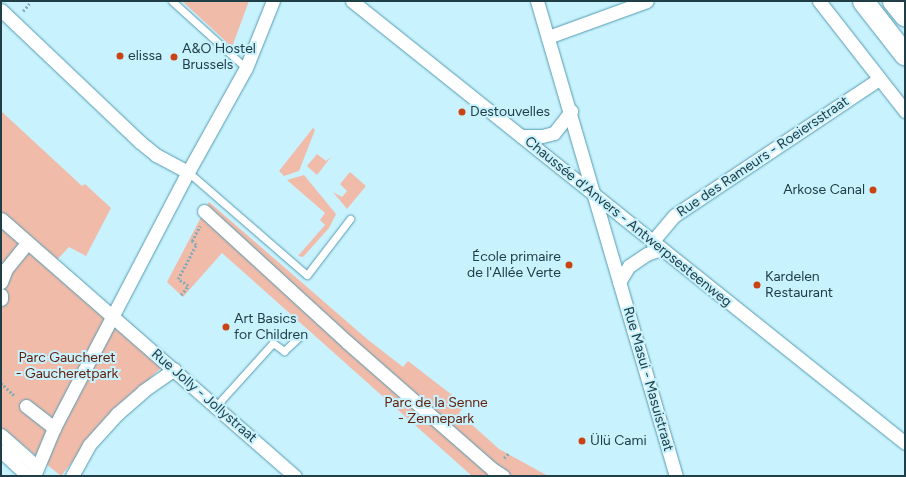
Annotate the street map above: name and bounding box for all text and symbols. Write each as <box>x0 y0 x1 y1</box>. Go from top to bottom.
place label: A&O Hostel Brussels <box>182 41 256 74</box>
place label: elissa <box>128 48 162 64</box>
marker: elissa <box>115 51 125 61</box>
marker: A&O Hostel Brussels <box>169 52 179 62</box>
street label: Rue des Rameurs - Roeiersstraat <box>674 93 852 221</box>
place label: Destouvelles <box>470 104 550 120</box>
marker: Destouvelles <box>457 107 467 117</box>
street label: Chaussée d'Anvers - Antwerpsesteenweg <box>521 133 735 311</box>
place label: Arkose Canal <box>783 182 865 198</box>
marker: Arkose Canal <box>868 185 878 195</box>
place label: École primaire de l'Allée Verte <box>467 249 561 282</box>
marker: École primaire de l'Allée Verte <box>564 260 574 270</box>
place label: Kardelen Restaurant <box>765 269 833 302</box>
marker: Kardelen Restaurant <box>752 280 762 290</box>
street label: Rue Masui - Masuistraat <box>619 305 677 453</box>
place label: Art Basics for Children <box>234 311 308 344</box>
marker: Art Basics for Children <box>221 322 231 332</box>
street label: Rue Jolly - Jollystraat <box>148 346 260 446</box>
park label: Parc Gaucheret - Gaucheretpark <box>16 350 118 382</box>
park label: Parc de la Senne - Zennepark <box>384 395 488 428</box>
place label: Ülü Cami <box>590 433 647 449</box>
marker: Ülü Cami <box>577 436 587 446</box>

